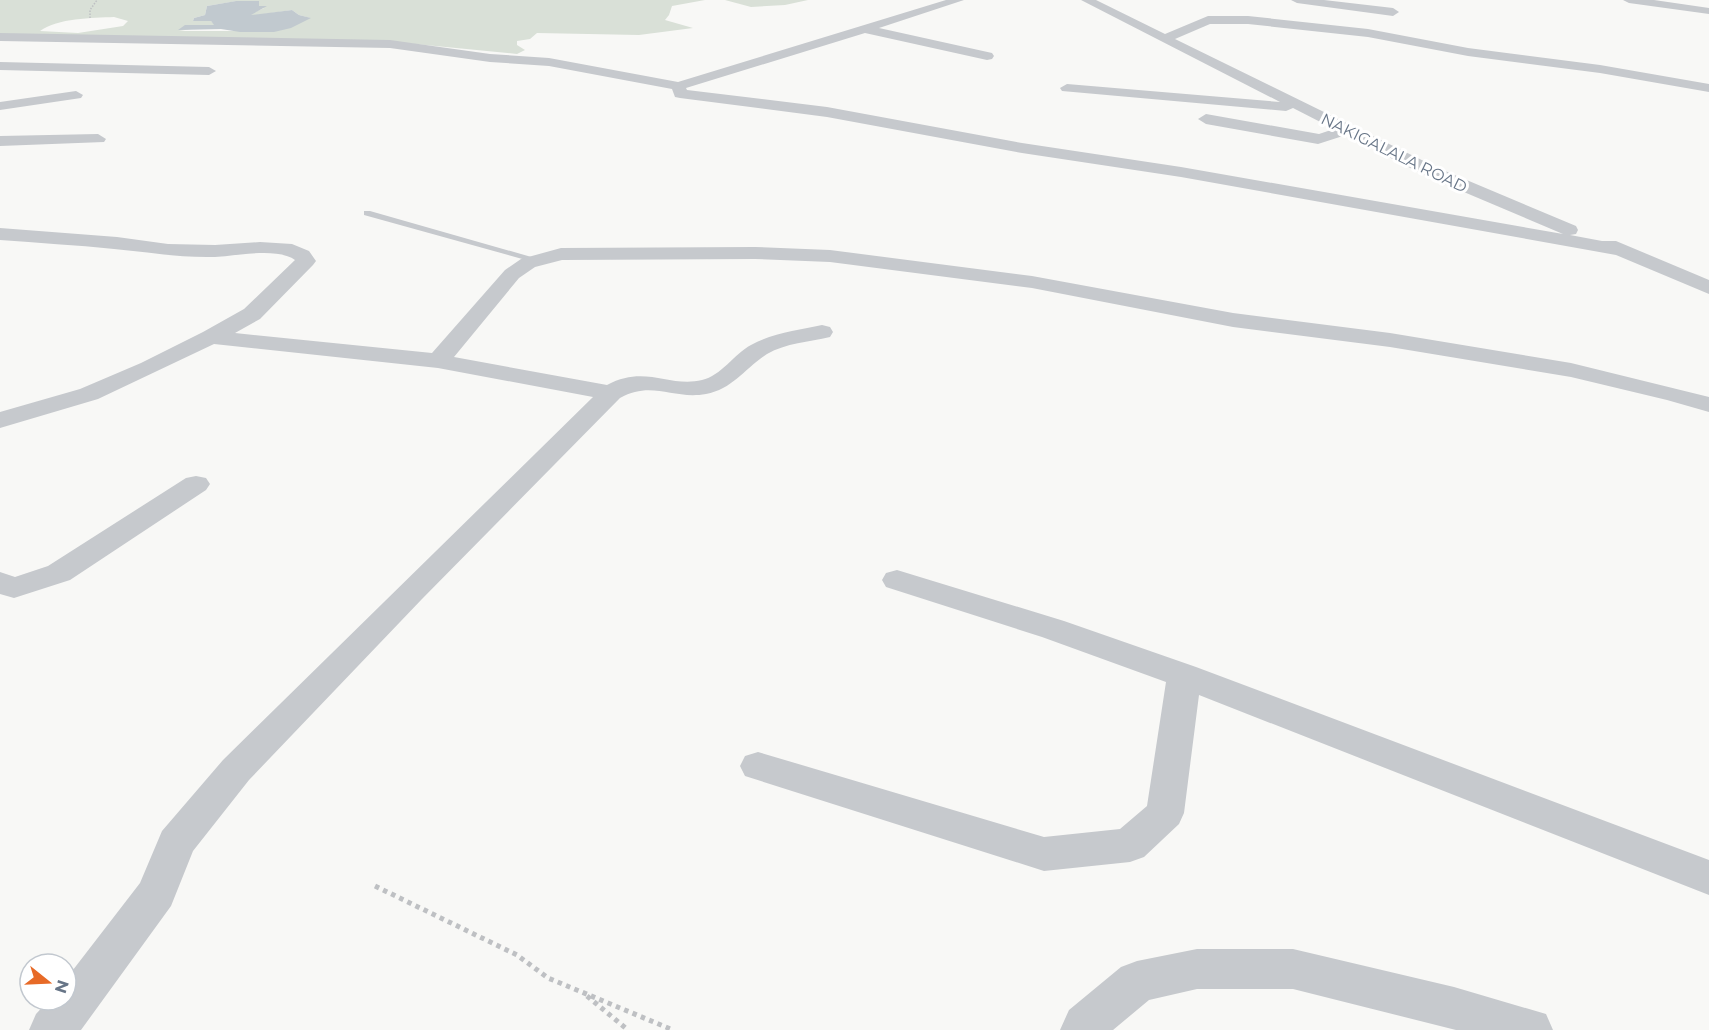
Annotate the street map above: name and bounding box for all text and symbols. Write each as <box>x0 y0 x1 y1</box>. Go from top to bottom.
street label: NAKIGALALA ROAD <box>1318 109 1470 197</box>
north arrow <box>18 952 78 1012</box>
text: N <box>51 977 73 996</box>

